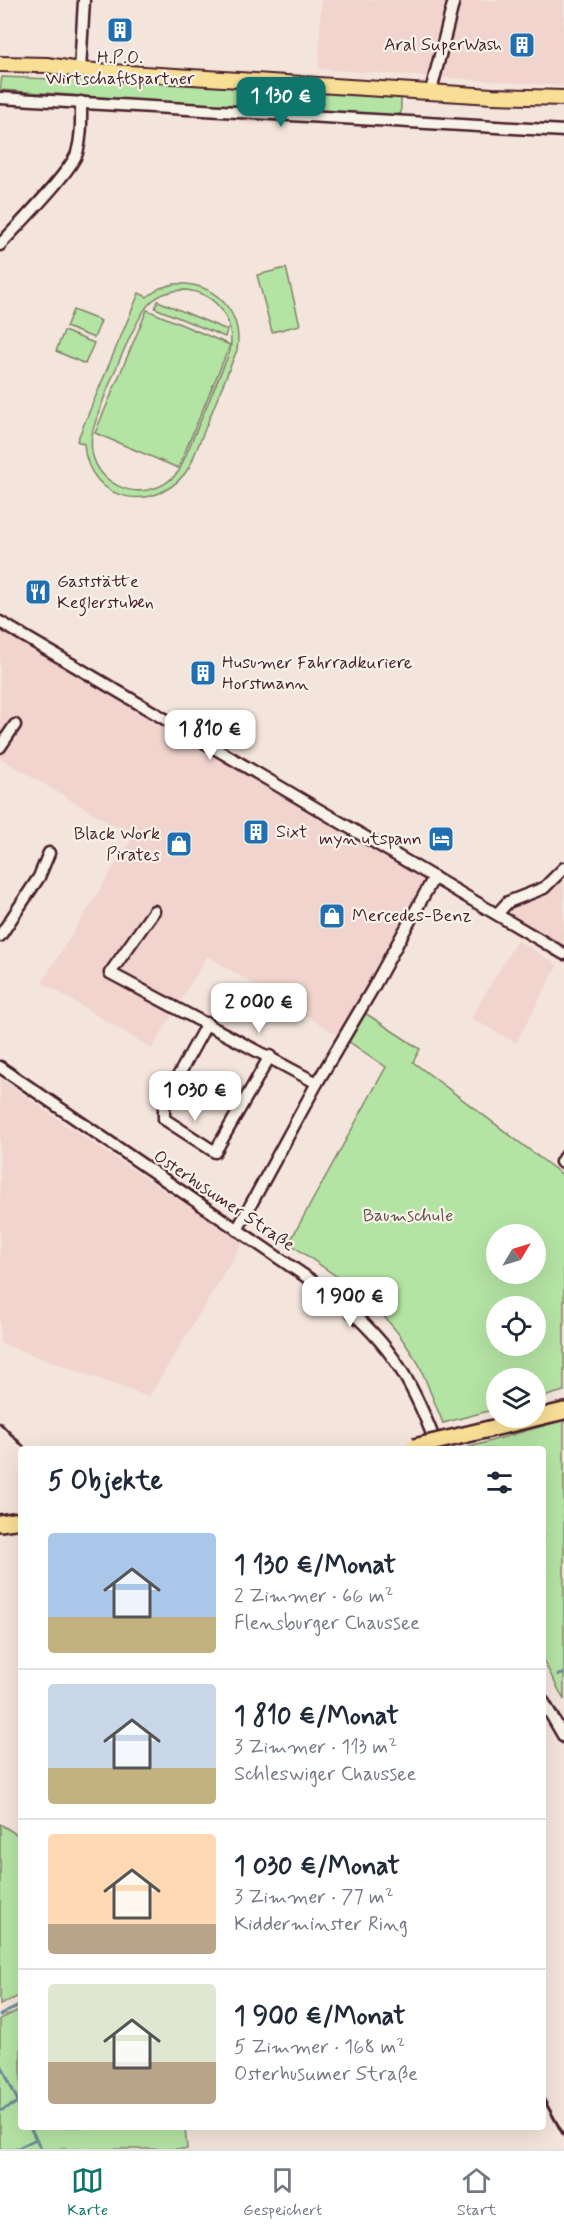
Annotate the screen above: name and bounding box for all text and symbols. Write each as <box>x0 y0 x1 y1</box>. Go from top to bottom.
building icon: H.P.O. Wirtschaftspartner <box>105 15 135 45</box>
building icon: Aral SuperWash <box>507 30 537 60</box>
place label: Aral SuperWash <box>384 33 502 57</box>
place label: H.P.O. Wirtschaftspartner <box>45 46 195 91</box>
pin: 1 130 € <box>226 77 336 128</box>
text: 1 130 € <box>251 83 311 110</box>
place label: Gaststätte Keglerstuben <box>57 570 154 617</box>
restaurant icon: Gaststätte Keglerstuben <box>23 577 53 607</box>
place label: Husumer Fahrradkuriere Horstmann <box>222 651 412 696</box>
building icon: Husumer Fahrradkuriere Horstmann <box>188 658 218 688</box>
pin: 1 810 € <box>155 710 265 761</box>
text: 1 810 € <box>179 716 241 743</box>
building icon: Sixt <box>241 817 271 847</box>
place label: Sixt <box>276 820 307 844</box>
place label: Black Work Pirates <box>74 822 160 867</box>
hotel icon: myn utspann <box>426 824 456 854</box>
place label: myn utspann <box>319 827 422 851</box>
shop icon: Black Work Pirates <box>164 829 194 859</box>
shop icon: Mercedes-Benz <box>317 901 347 931</box>
place label: Mercedes-Benz <box>352 904 472 928</box>
pin: 2 000 € <box>204 983 314 1034</box>
text: 2 000 € <box>225 989 293 1016</box>
pin: 1 030 € <box>140 1071 250 1122</box>
text: 1 030 € <box>163 1077 227 1104</box>
street label: Osterhusumer Straße <box>149 1145 299 1257</box>
park label: Baumschule <box>363 1204 453 1228</box>
north arrow <box>486 1224 546 1284</box>
map controls <box>486 1224 546 1428</box>
pin: 1 900 € <box>295 1277 405 1328</box>
text: 1 900 € <box>316 1283 384 1310</box>
button: locate <box>486 1296 546 1356</box>
button: layers <box>486 1368 546 1428</box>
text: 5 Objekte <box>48 1465 163 1499</box>
icon: filters <box>483 1466 516 1499</box>
text: 1 130 €/Monat <box>234 1549 396 1583</box>
icon: home <box>96 1557 168 1629</box>
text: 2 Zimmer · 66 m² <box>234 1583 393 1610</box>
text: Flensburger Chaussee <box>234 1610 420 1637</box>
text: 1 810 €/Monat <box>234 1700 399 1734</box>
icon: home <box>96 1708 168 1780</box>
text: 3 Zimmer · 113 m² <box>234 1734 397 1761</box>
text: Schleswiger Chaussee <box>234 1761 416 1788</box>
text: 1 030 €/Monat <box>234 1850 400 1884</box>
icon: home <box>96 1858 168 1930</box>
text: 3 Zimmer · 77 m² <box>234 1884 394 1911</box>
text: Kidderminster Ring <box>234 1911 408 1938</box>
text: 1 900 €/Monat <box>234 2000 405 2034</box>
icon: home <box>96 2008 168 2080</box>
text: 5 Zimmer · 168 m² <box>234 2034 405 2061</box>
text: Osterhusumer Straße <box>234 2061 418 2088</box>
tab: Karte <box>67 2164 108 2221</box>
tab: Gespeichert <box>243 2164 322 2221</box>
tab: Start <box>457 2164 497 2221</box>

